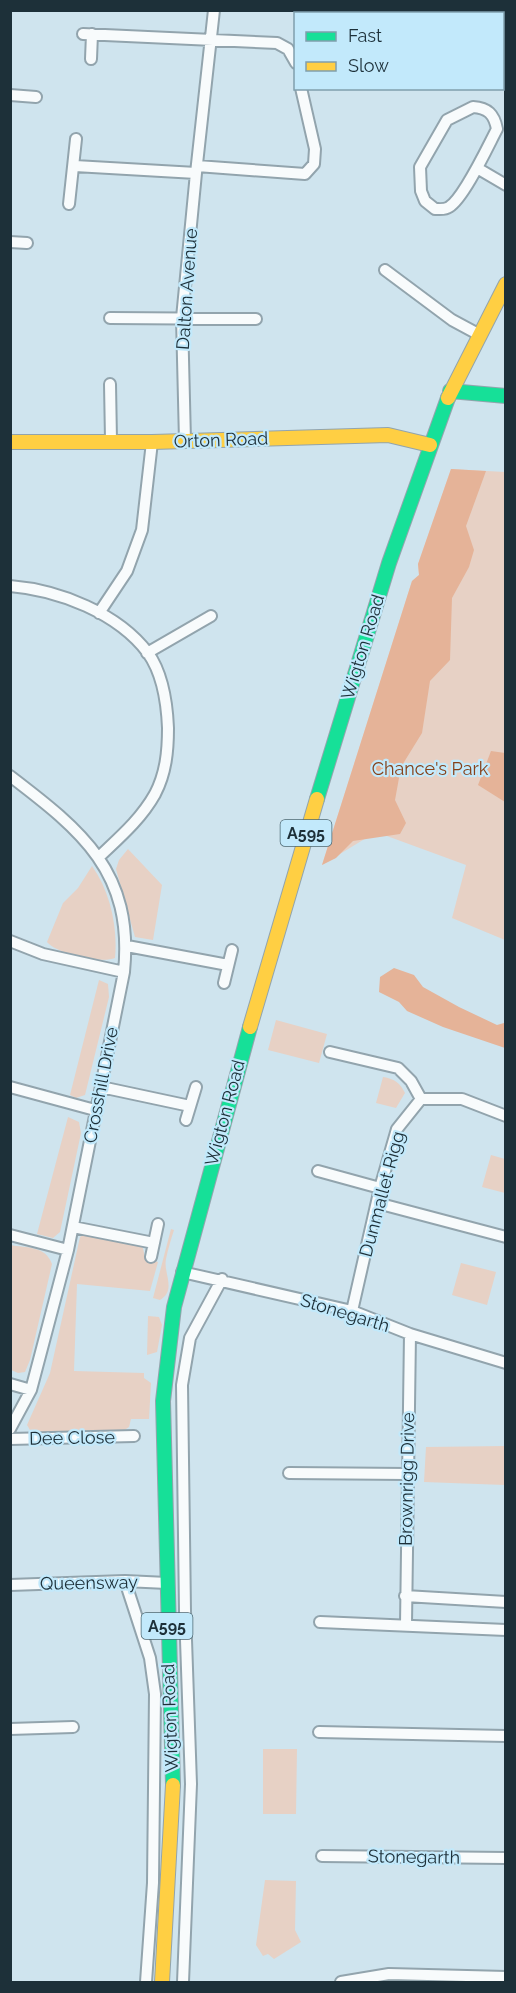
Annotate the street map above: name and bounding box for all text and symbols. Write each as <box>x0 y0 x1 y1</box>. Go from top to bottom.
legend <box>294 12 504 90</box>
text: Fast <box>348 25 382 46</box>
text: Slow <box>348 55 389 76</box>
street label: Dalton Avenue <box>172 227 201 350</box>
street label: Orton Road <box>173 427 269 452</box>
street label: Wigton Road <box>337 592 388 702</box>
park label: Chance's Park <box>372 758 489 779</box>
road number: A595 <box>280 820 332 846</box>
street label: Crosshill Drive <box>79 1025 122 1145</box>
street label: Wigton Road <box>200 1058 249 1168</box>
street label: Dunmallet Rigg <box>355 1129 408 1259</box>
street label: Stonegarth <box>298 1289 392 1336</box>
street label: Brownrigg Drive <box>395 1412 418 1546</box>
street label: Dee Close <box>29 1426 116 1449</box>
street label: Queensway <box>40 1571 138 1594</box>
road number: A595 <box>142 1613 192 1639</box>
street label: Wigton Road <box>157 1663 182 1773</box>
street label: Stonegarth <box>368 1845 460 1868</box>

